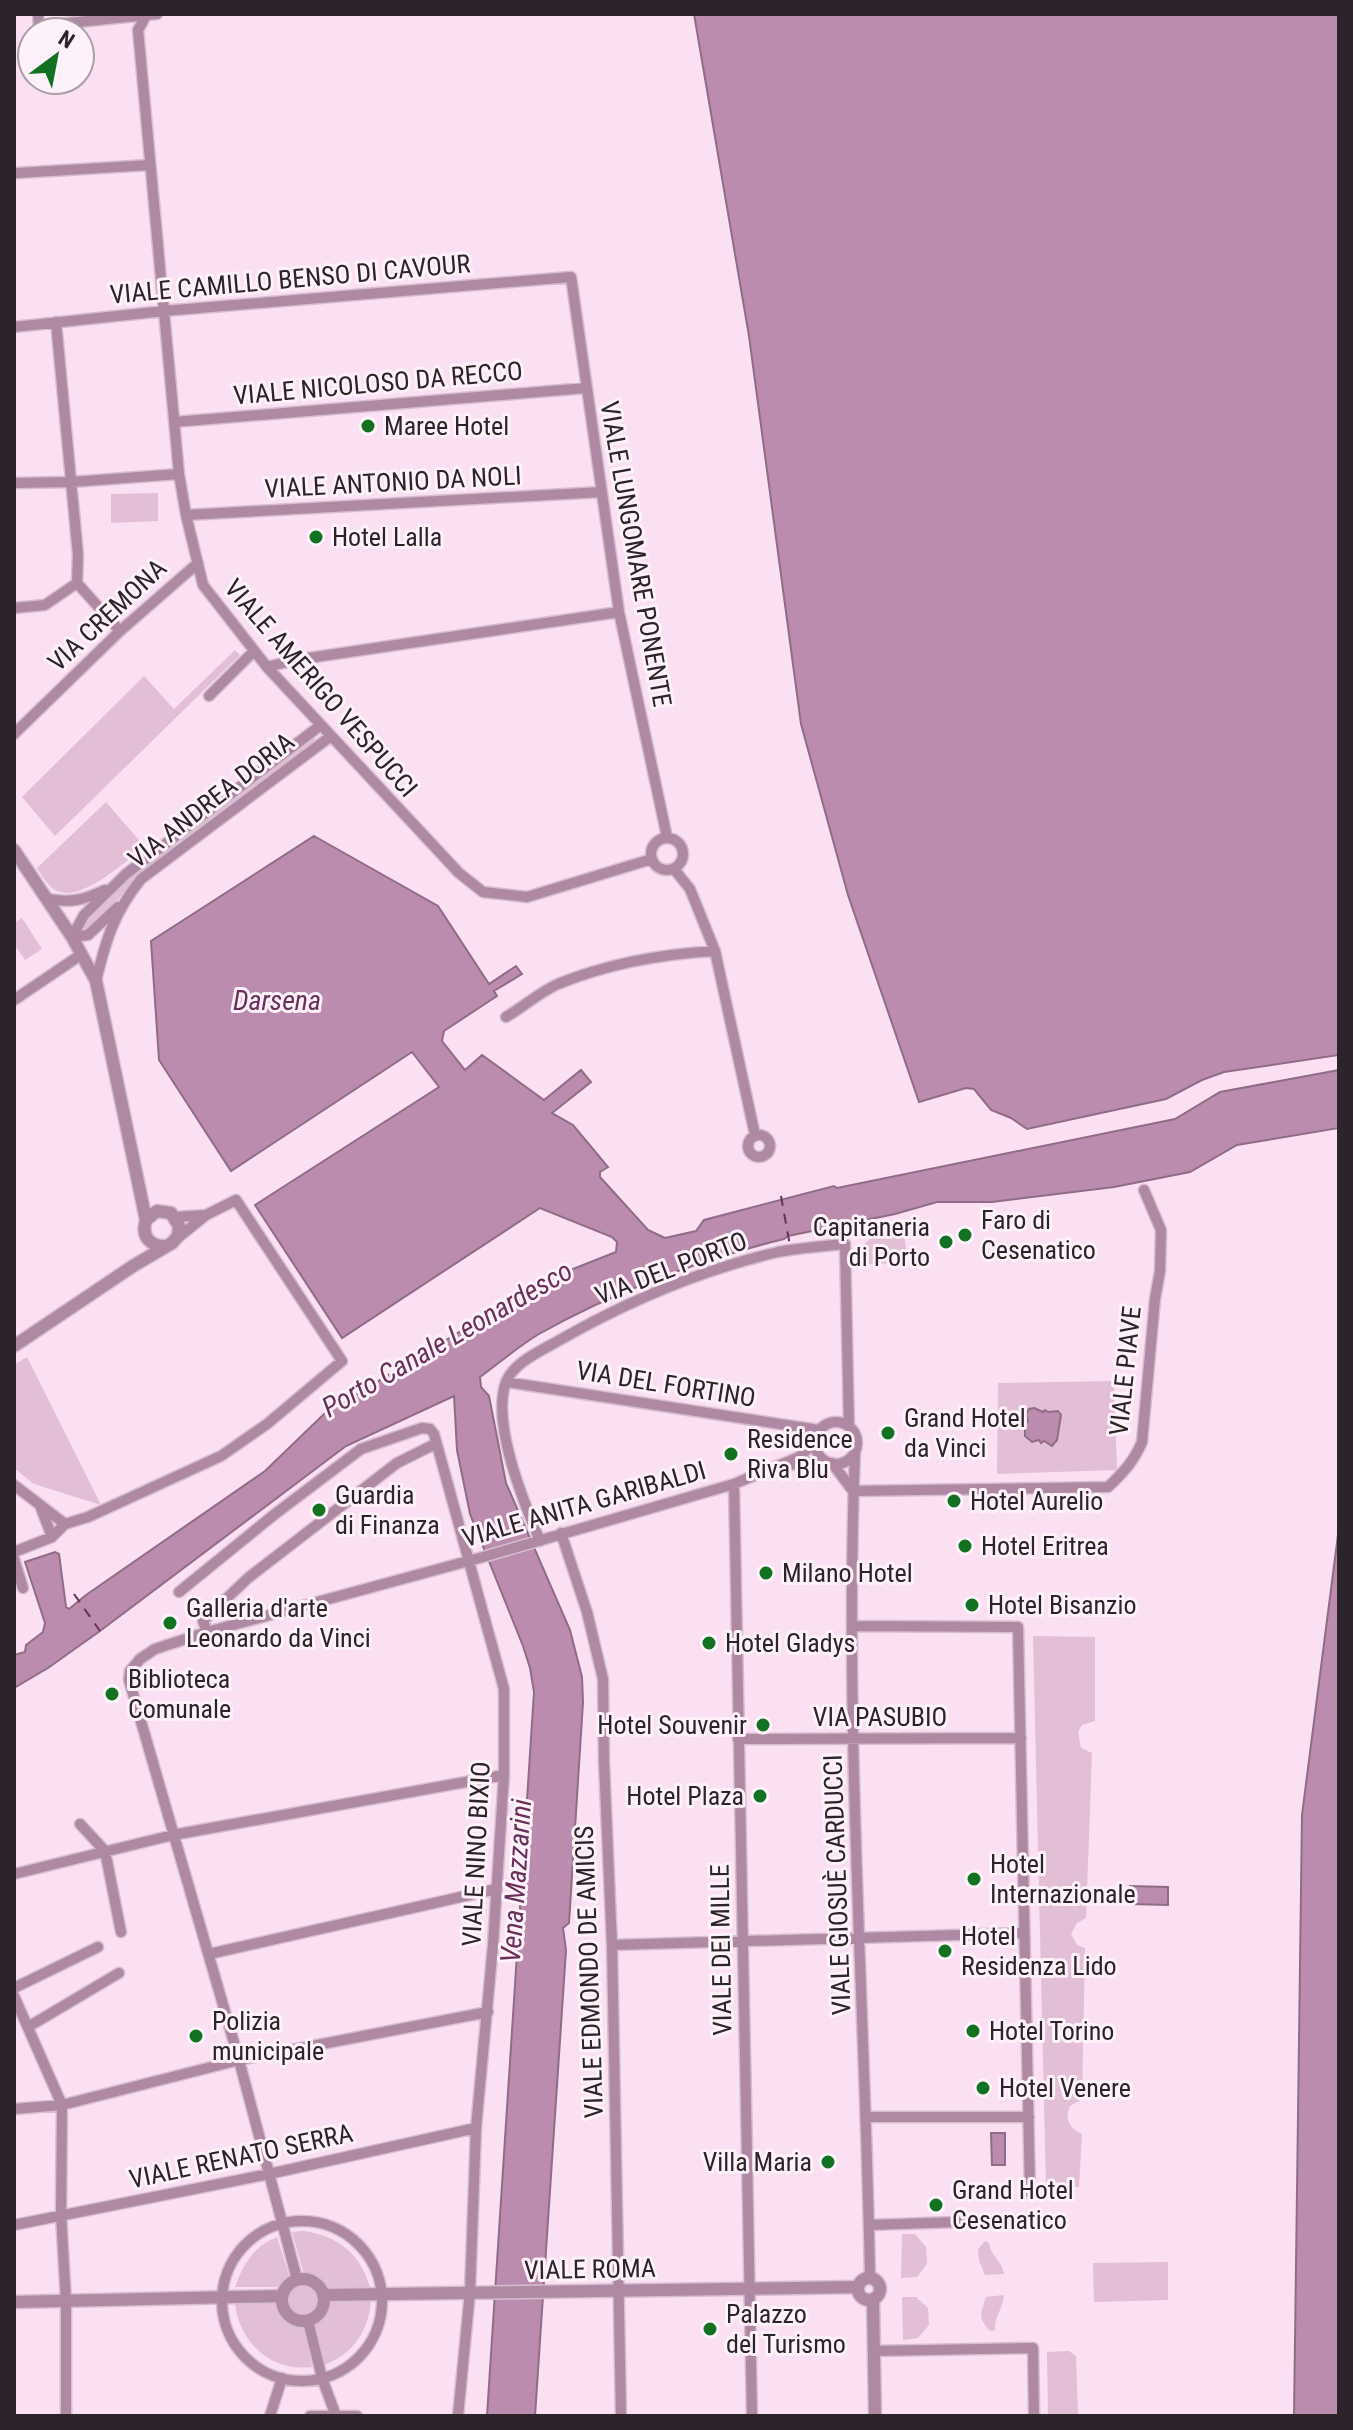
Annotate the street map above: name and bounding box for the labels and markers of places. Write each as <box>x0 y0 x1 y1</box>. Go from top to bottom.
place label: Maree Hotel <box>384 411 509 441</box>
marker: Maree Hotel <box>359 417 377 435</box>
place label: Hotel Lalla <box>332 522 442 552</box>
marker: Hotel Lalla <box>307 528 325 546</box>
place label: Faro di Cesenatico <box>981 1205 1096 1265</box>
place label: Capitaneria di Porto <box>813 1212 930 1272</box>
marker: Faro di Cesenatico <box>956 1226 974 1244</box>
marker: Capitaneria di Porto <box>937 1233 955 1251</box>
place label: Grand Hotel da Vinci <box>904 1403 1026 1463</box>
place label: Residence Riva Blu <box>747 1424 853 1484</box>
marker: Grand Hotel da Vinci <box>879 1424 897 1442</box>
marker: Residence Riva Blu <box>722 1445 740 1463</box>
place label: Guardia di Finanza <box>335 1480 440 1540</box>
place label: Hotel Aurelio <box>970 1486 1103 1516</box>
marker: Hotel Aurelio <box>945 1492 963 1510</box>
marker: Guardia di Finanza <box>310 1501 328 1519</box>
place label: Hotel Eritrea <box>981 1531 1109 1561</box>
marker: Hotel Eritrea <box>956 1537 974 1555</box>
place label: Milano Hotel <box>782 1558 913 1588</box>
marker: Milano Hotel <box>757 1564 775 1582</box>
place label: Hotel Bisanzio <box>988 1590 1136 1620</box>
place label: Galleria d'arte Leonardo da Vinci <box>186 1593 371 1653</box>
marker: Hotel Bisanzio <box>963 1596 981 1614</box>
marker: Galleria d'arte Leonardo da Vinci <box>161 1614 179 1632</box>
place label: Hotel Gladys <box>725 1628 855 1658</box>
marker: Hotel Gladys <box>700 1634 718 1652</box>
place label: Biblioteca Comunale <box>128 1664 231 1724</box>
marker: Biblioteca Comunale <box>103 1685 121 1703</box>
place label: Hotel Souvenir <box>597 1710 747 1740</box>
marker: Hotel Souvenir <box>754 1716 772 1734</box>
place label: Hotel Plaza <box>626 1781 744 1811</box>
marker: Hotel Plaza <box>751 1787 769 1805</box>
place label: Hotel Internazionale <box>990 1849 1136 1909</box>
marker: Hotel Internazionale <box>965 1870 983 1888</box>
place label: Hotel Residenza Lido <box>961 1921 1117 1981</box>
marker: Hotel Residenza Lido <box>936 1942 954 1960</box>
place label: Polizia municipale <box>212 2006 324 2066</box>
place label: Hotel Torino <box>989 2016 1114 2046</box>
marker: Hotel Torino <box>964 2022 982 2040</box>
marker: Polizia municipale <box>187 2027 205 2045</box>
place label: Hotel Venere <box>999 2073 1131 2103</box>
marker: Hotel Venere <box>974 2079 992 2097</box>
place label: Villa Maria <box>703 2147 812 2177</box>
marker: Villa Maria <box>819 2153 837 2171</box>
place label: Grand Hotel Cesenatico <box>952 2175 1074 2235</box>
marker: Grand Hotel Cesenatico <box>927 2196 945 2214</box>
place label: Palazzo del Turismo <box>726 2299 846 2359</box>
marker: Palazzo del Turismo <box>701 2320 719 2338</box>

